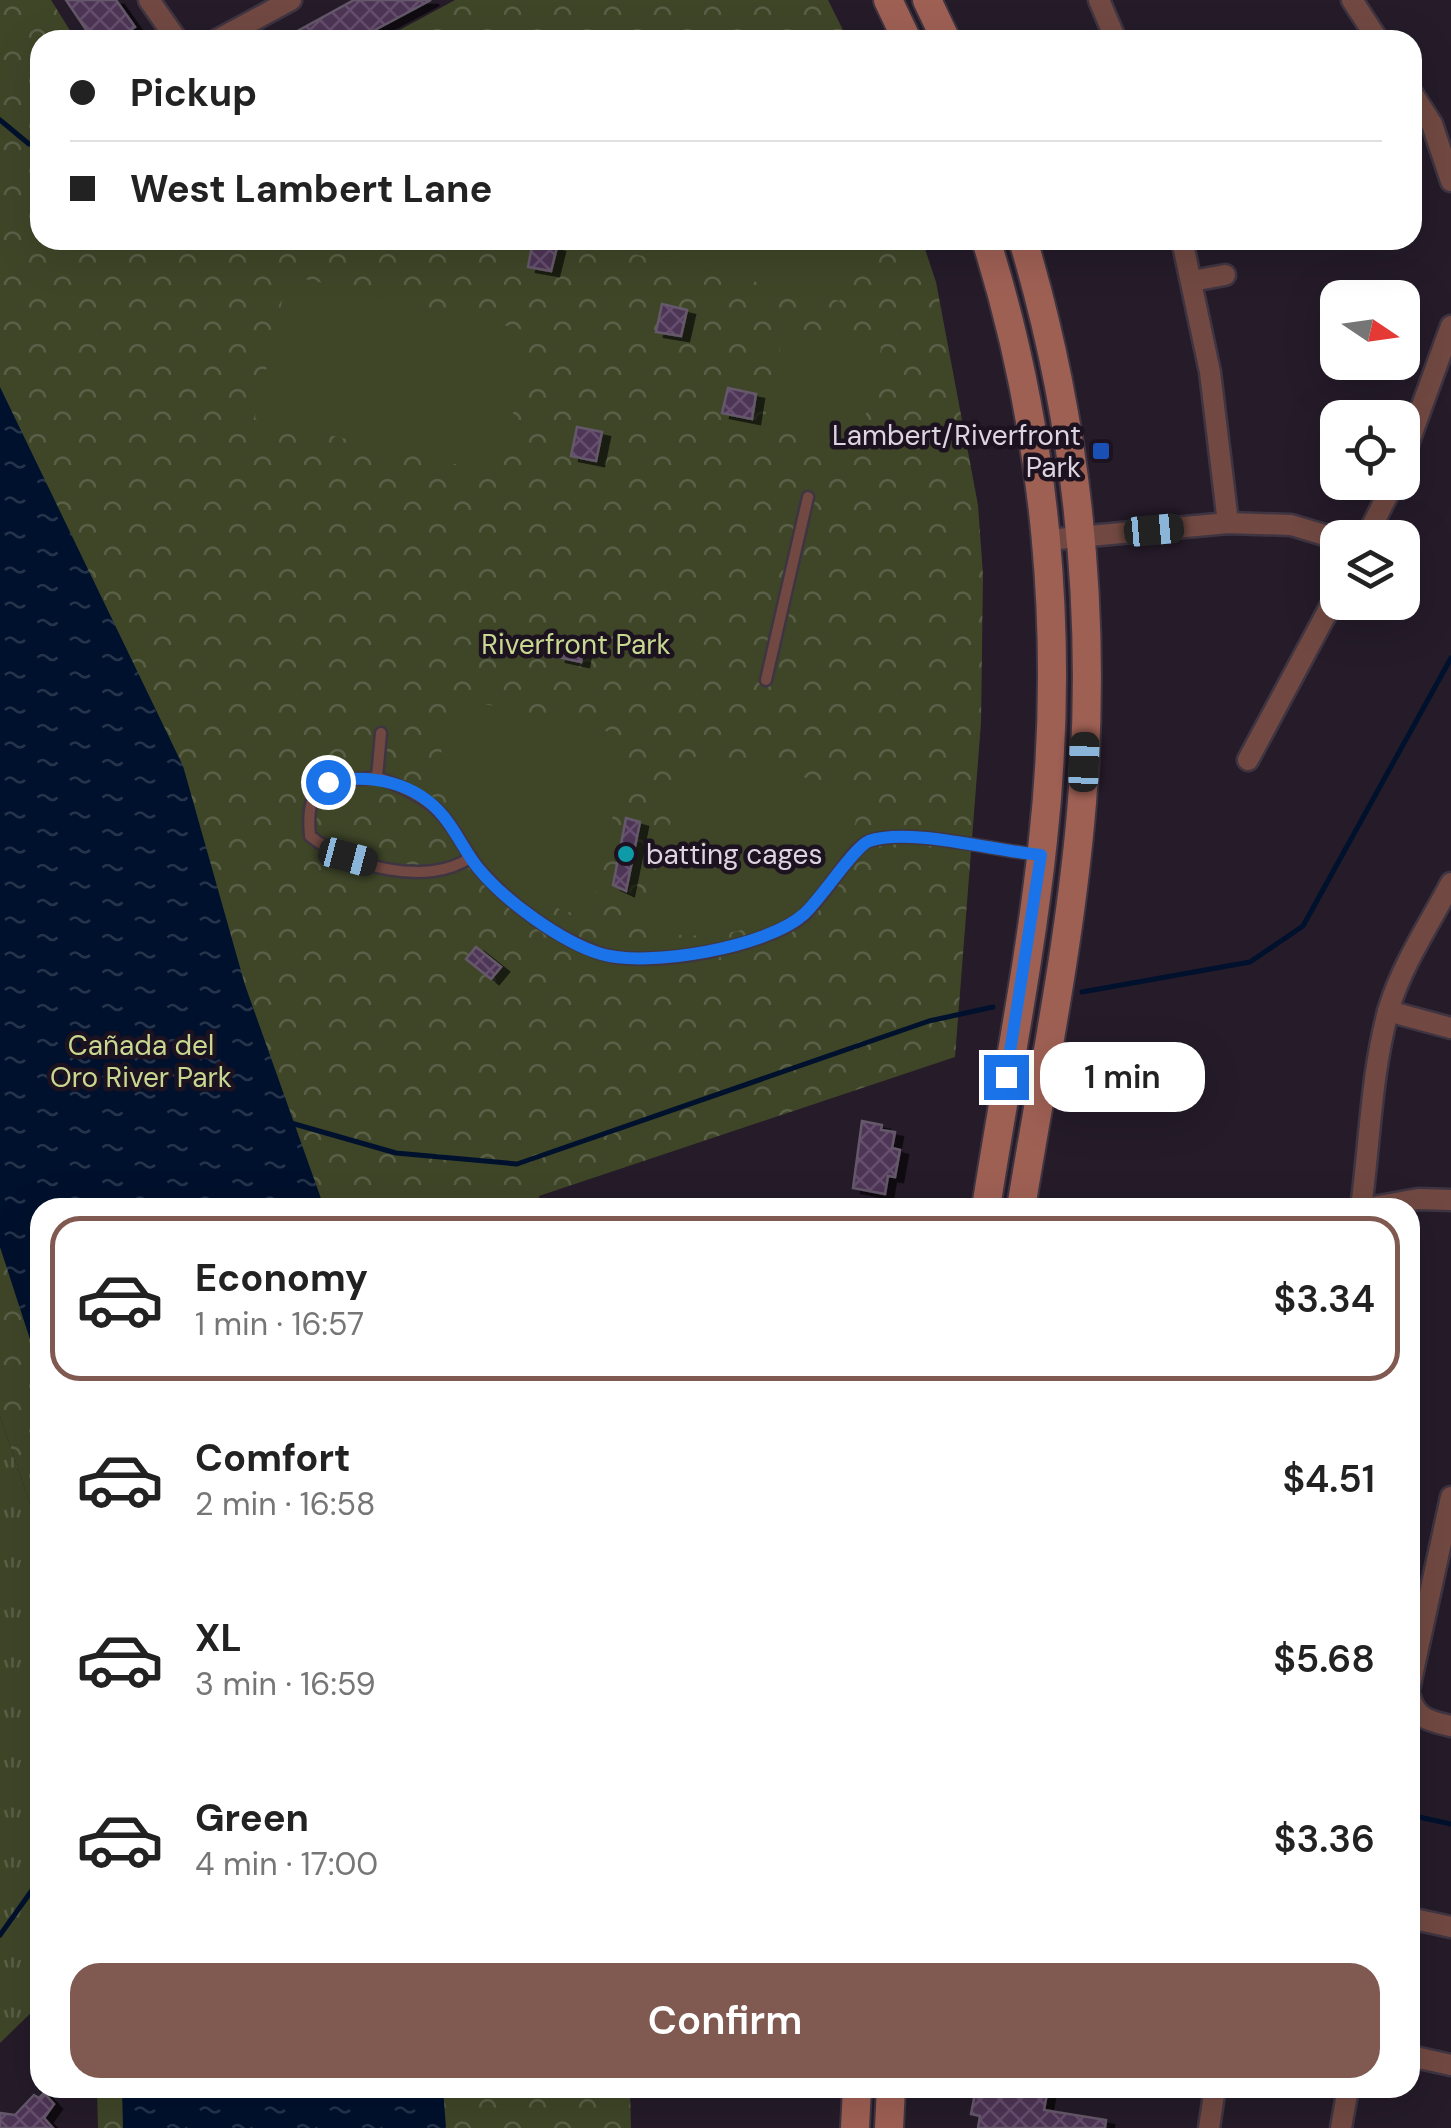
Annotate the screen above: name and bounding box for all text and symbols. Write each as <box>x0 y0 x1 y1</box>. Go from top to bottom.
text: Pickup <box>130 68 257 118</box>
text: West Lambert Lane <box>130 164 492 214</box>
north arrow <box>1320 280 1420 380</box>
map controls <box>1320 280 1420 620</box>
button: locate <box>1320 400 1420 500</box>
place label: Lambert/Riverfront Park <box>832 417 1081 486</box>
marker: Lambert/Riverfront Park <box>1090 440 1112 462</box>
car <box>1123 512 1185 548</box>
button: layers <box>1320 520 1420 620</box>
park label: Riverfront Park <box>481 626 671 663</box>
car <box>1068 731 1100 793</box>
route start <box>306 760 351 805</box>
car <box>315 835 381 879</box>
place label: batting cages <box>646 836 822 873</box>
marker: batting cages <box>615 843 637 865</box>
park label: Cañada del Oro River Park <box>50 1027 232 1096</box>
callout: 1 min <box>1041 1042 1206 1112</box>
route end <box>984 1055 1029 1100</box>
text: 1 min <box>1084 1056 1161 1098</box>
text: Economy <box>195 1253 368 1303</box>
icon: car <box>75 1254 165 1344</box>
text: $3.34 <box>1274 1274 1375 1324</box>
text: 1 min · 16:57 <box>195 1303 364 1345</box>
text: Comfort <box>195 1433 351 1483</box>
icon: car <box>75 1434 165 1524</box>
text: $4.51 <box>1282 1454 1375 1504</box>
text: 2 min · 16:58 <box>195 1483 375 1525</box>
text: XL <box>195 1613 242 1663</box>
icon: car <box>75 1614 165 1704</box>
text: $5.68 <box>1273 1634 1375 1684</box>
text: 3 min · 16:59 <box>195 1663 376 1705</box>
text: Green <box>195 1793 309 1843</box>
icon: car <box>75 1794 165 1884</box>
text: $3.36 <box>1274 1814 1375 1864</box>
text: 4 min · 17:00 <box>195 1843 378 1885</box>
button: Confirm <box>70 1963 1380 2078</box>

